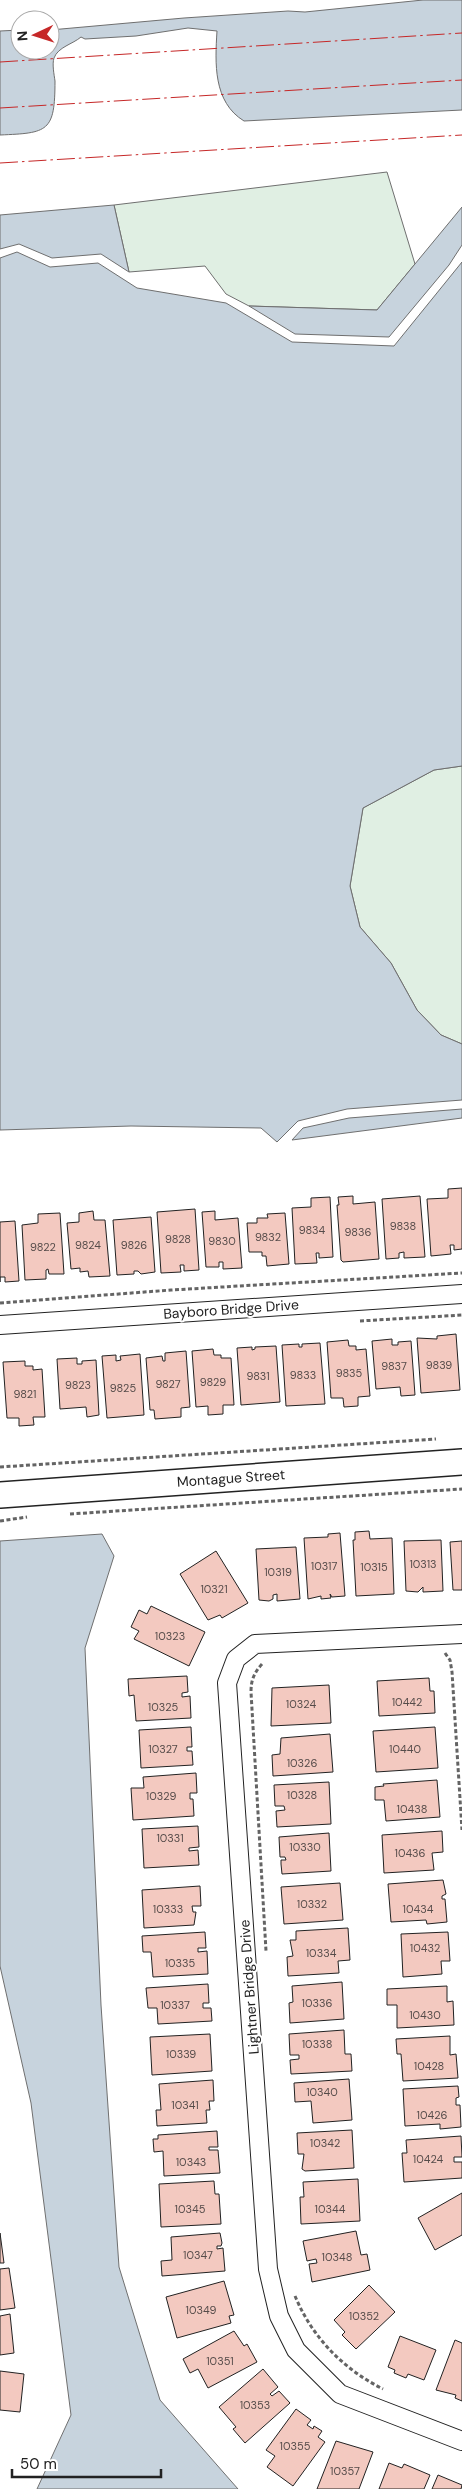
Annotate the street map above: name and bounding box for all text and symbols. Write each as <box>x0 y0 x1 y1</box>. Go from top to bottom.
north arrow <box>10 10 60 60</box>
text: N <box>13 30 31 42</box>
house number: 9838 <box>390 1219 416 1233</box>
house number: 9834 <box>299 1223 326 1237</box>
house number: 9836 <box>345 1225 371 1239</box>
house number: 9832 <box>255 1230 281 1244</box>
house number: 9828 <box>165 1232 191 1246</box>
house number: 9830 <box>208 1234 236 1248</box>
house number: 9824 <box>75 1238 101 1252</box>
house number: 9826 <box>121 1238 147 1252</box>
house number: 9822 <box>30 1240 56 1254</box>
street label: Bayboro Bridge Drive <box>163 1295 299 1323</box>
house number: 9839 <box>426 1358 452 1372</box>
house number: 9837 <box>381 1359 407 1373</box>
house number: 9835 <box>336 1366 363 1380</box>
house number: 9833 <box>290 1368 316 1382</box>
house number: 9831 <box>246 1369 270 1383</box>
house number: 9829 <box>200 1375 226 1389</box>
house number: 9827 <box>155 1377 181 1391</box>
house number: 9823 <box>65 1378 91 1392</box>
house number: 9825 <box>110 1381 136 1395</box>
house number: 9821 <box>14 1387 37 1401</box>
street label: Montague Street <box>176 1465 286 1491</box>
house number: 10313 <box>409 1557 437 1571</box>
house number: 10317 <box>311 1559 337 1573</box>
house number: 10315 <box>360 1560 388 1574</box>
house number: 10319 <box>264 1565 292 1579</box>
house number: 10321 <box>200 1582 228 1596</box>
house number: 10323 <box>155 1629 185 1643</box>
house number: 10442 <box>392 1695 422 1709</box>
house number: 10324 <box>286 1697 316 1711</box>
house number: 10325 <box>148 1700 179 1714</box>
house number: 10327 <box>148 1742 178 1756</box>
house number: 10440 <box>389 1742 421 1756</box>
house number: 10326 <box>287 1756 317 1770</box>
house number: 10328 <box>287 1788 317 1802</box>
house number: 10329 <box>146 1789 176 1803</box>
house number: 10438 <box>397 1802 427 1816</box>
house number: 10331 <box>156 1831 184 1845</box>
house number: 10330 <box>289 1840 321 1854</box>
house number: 10436 <box>394 1846 426 1860</box>
house number: 10332 <box>297 1897 327 1911</box>
house number: 10333 <box>153 1902 183 1916</box>
house number: 10434 <box>403 1902 434 1916</box>
street label: Lightner Bridge Drive <box>235 1919 263 2055</box>
house number: 10432 <box>410 1941 440 1955</box>
house number: 10334 <box>306 1946 337 1960</box>
house number: 10335 <box>165 1956 196 1970</box>
house number: 10336 <box>302 1996 333 2010</box>
house number: 10337 <box>160 1998 190 2012</box>
house number: 10430 <box>409 2008 441 2022</box>
house number: 10338 <box>302 2037 332 2051</box>
house number: 10339 <box>166 2047 196 2061</box>
house number: 10428 <box>414 2059 444 2073</box>
house number: 10340 <box>306 2085 338 2099</box>
house number: 10341 <box>171 2098 199 2112</box>
house number: 10426 <box>417 2108 448 2122</box>
house number: 10342 <box>310 2136 340 2150</box>
house number: 10424 <box>413 2152 444 2166</box>
house number: 10343 <box>176 2155 206 2169</box>
house number: 10345 <box>175 2202 206 2216</box>
house number: 10344 <box>315 2202 346 2216</box>
house number: 10347 <box>183 2248 213 2262</box>
house number: 10348 <box>322 2250 352 2264</box>
house number: 10349 <box>185 2303 217 2317</box>
house number: 10352 <box>349 2309 379 2323</box>
house number: 10351 <box>206 2354 234 2368</box>
house number: 10353 <box>240 2398 270 2412</box>
house number: 10355 <box>280 2439 311 2453</box>
scale bar <box>12 2446 161 2478</box>
text: 50 m <box>20 2454 57 2474</box>
house number: 10357 <box>330 2464 360 2478</box>

